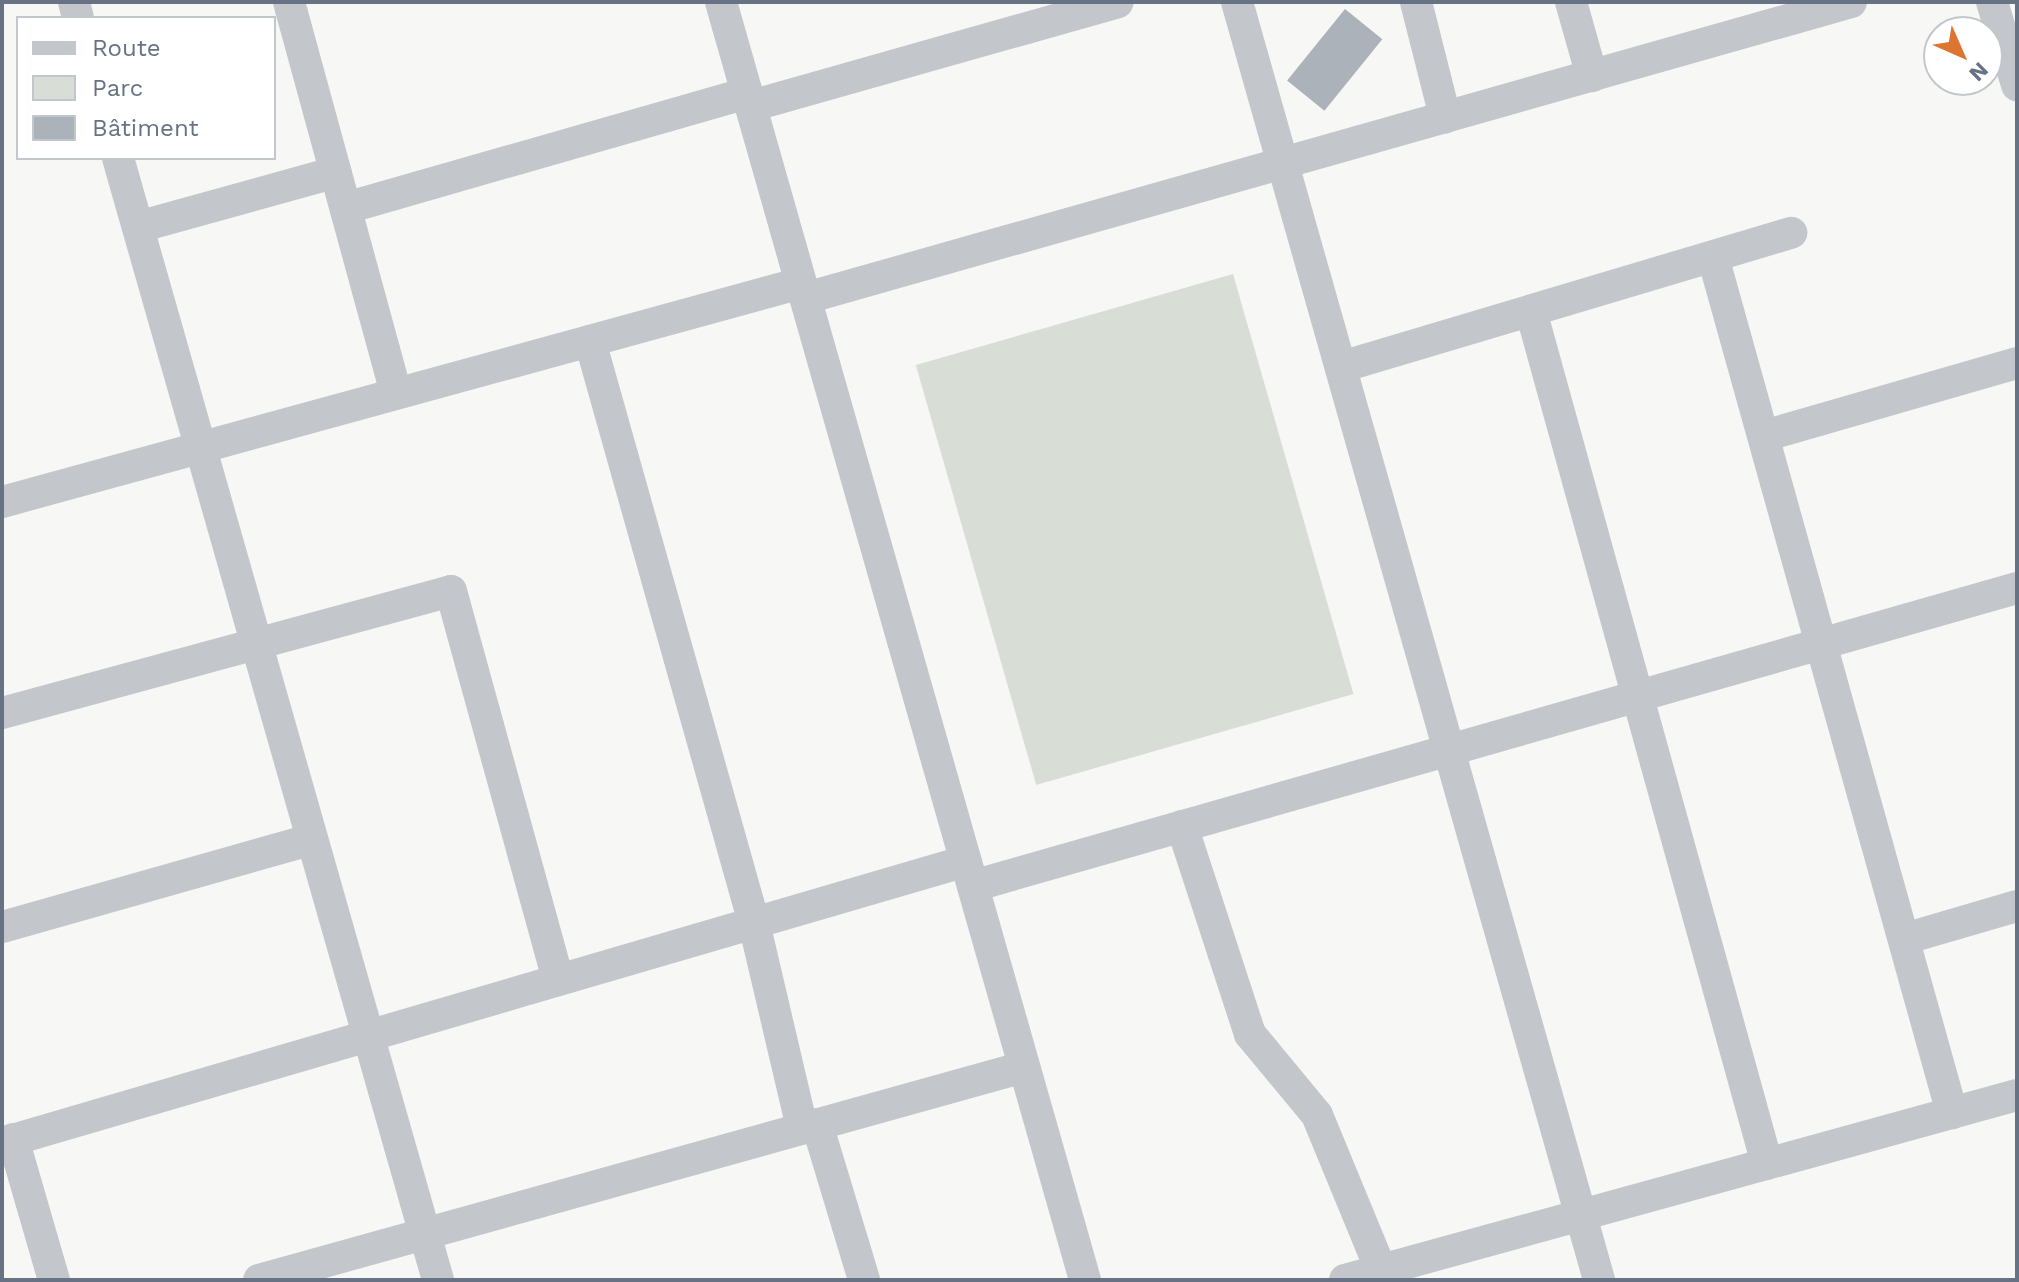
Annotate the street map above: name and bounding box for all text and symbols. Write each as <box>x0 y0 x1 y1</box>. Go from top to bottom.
legend <box>16 16 276 160</box>
north arrow <box>1923 16 2003 96</box>
text: Route <box>92 34 161 62</box>
text: N <box>1964 57 1994 87</box>
text: Parc <box>92 74 143 102</box>
text: Bâtiment <box>92 114 199 142</box>

